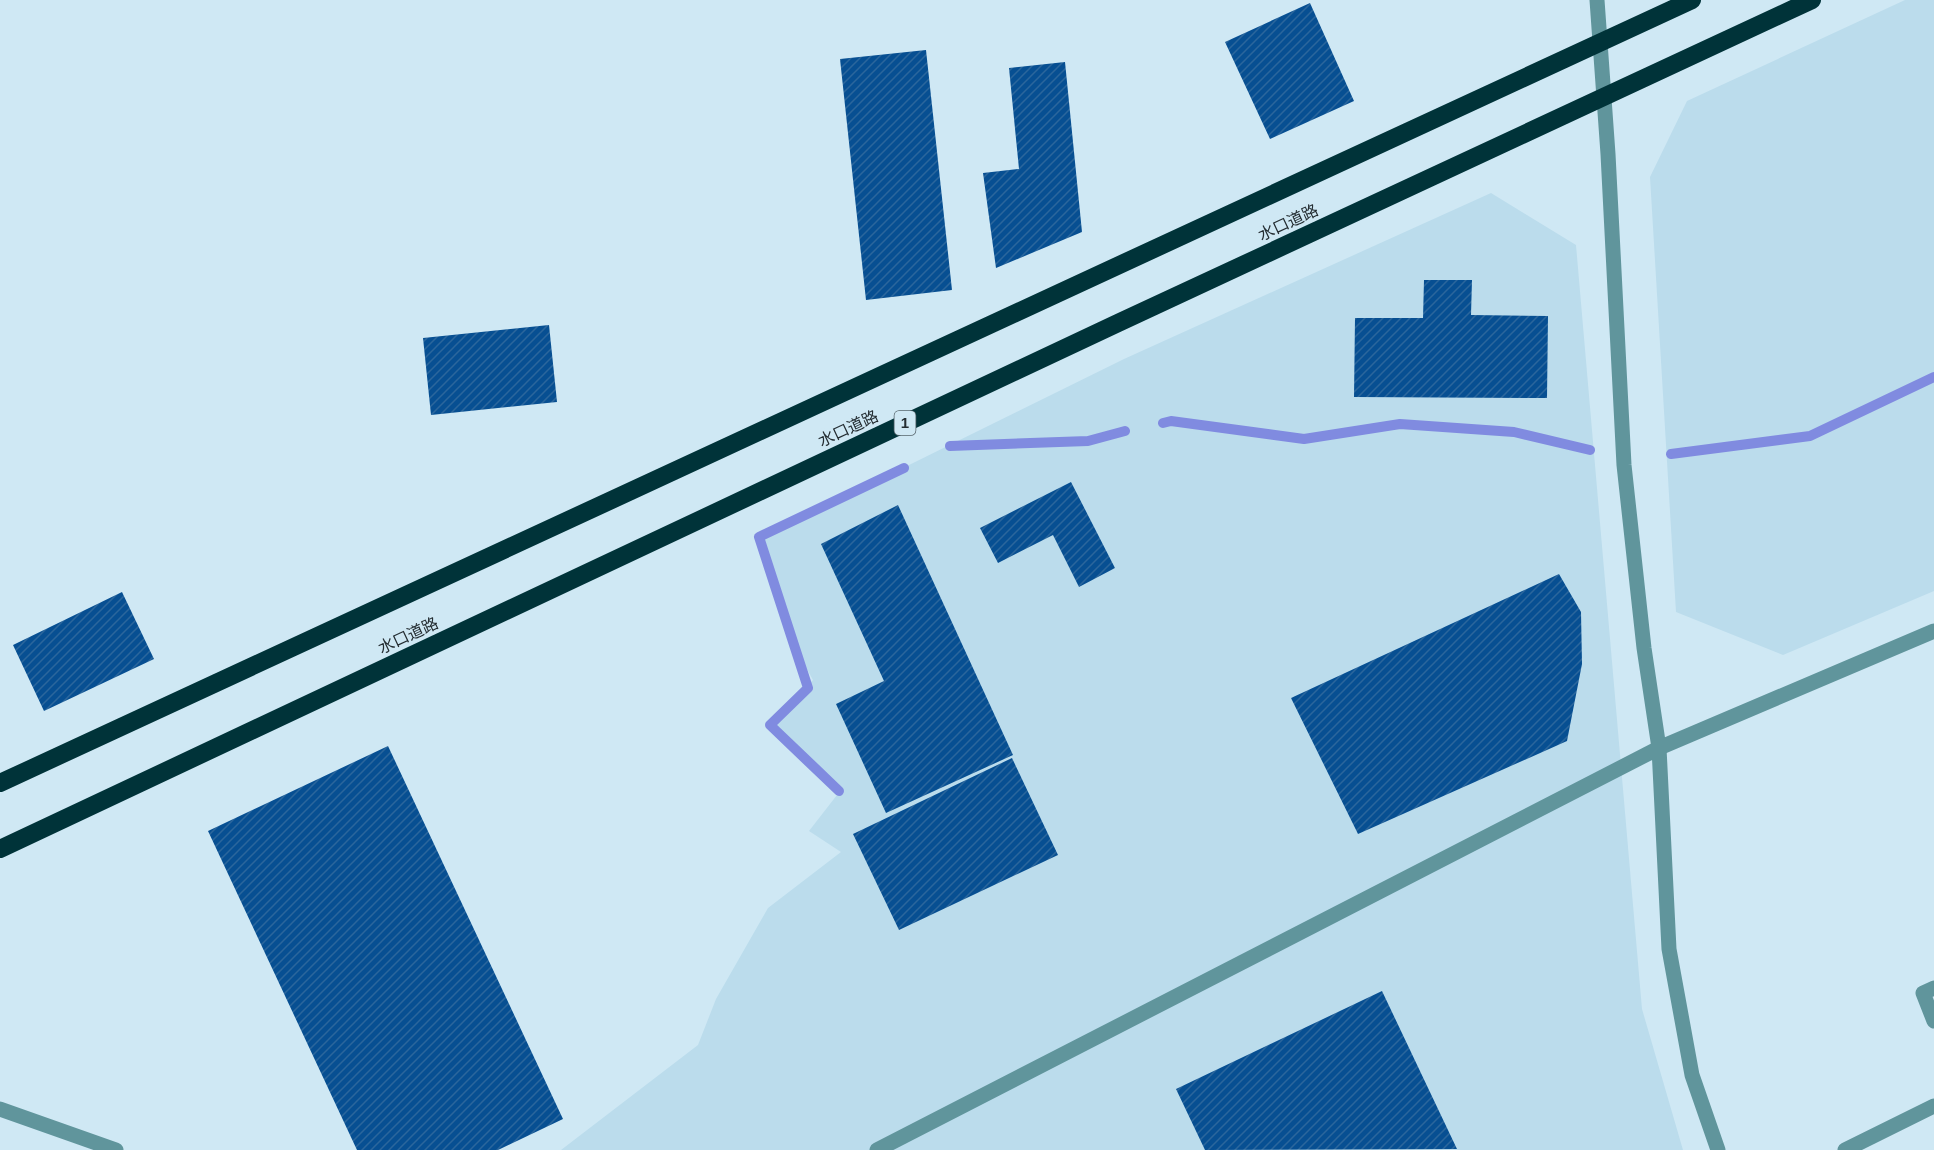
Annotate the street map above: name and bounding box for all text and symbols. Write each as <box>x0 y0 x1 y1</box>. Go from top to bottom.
street label: 水口道路 <box>1256 201 1321 244</box>
street label: 水口道路 <box>816 407 881 450</box>
road number: 1 <box>894 411 916 435</box>
street label: 水口道路 <box>376 614 441 657</box>

